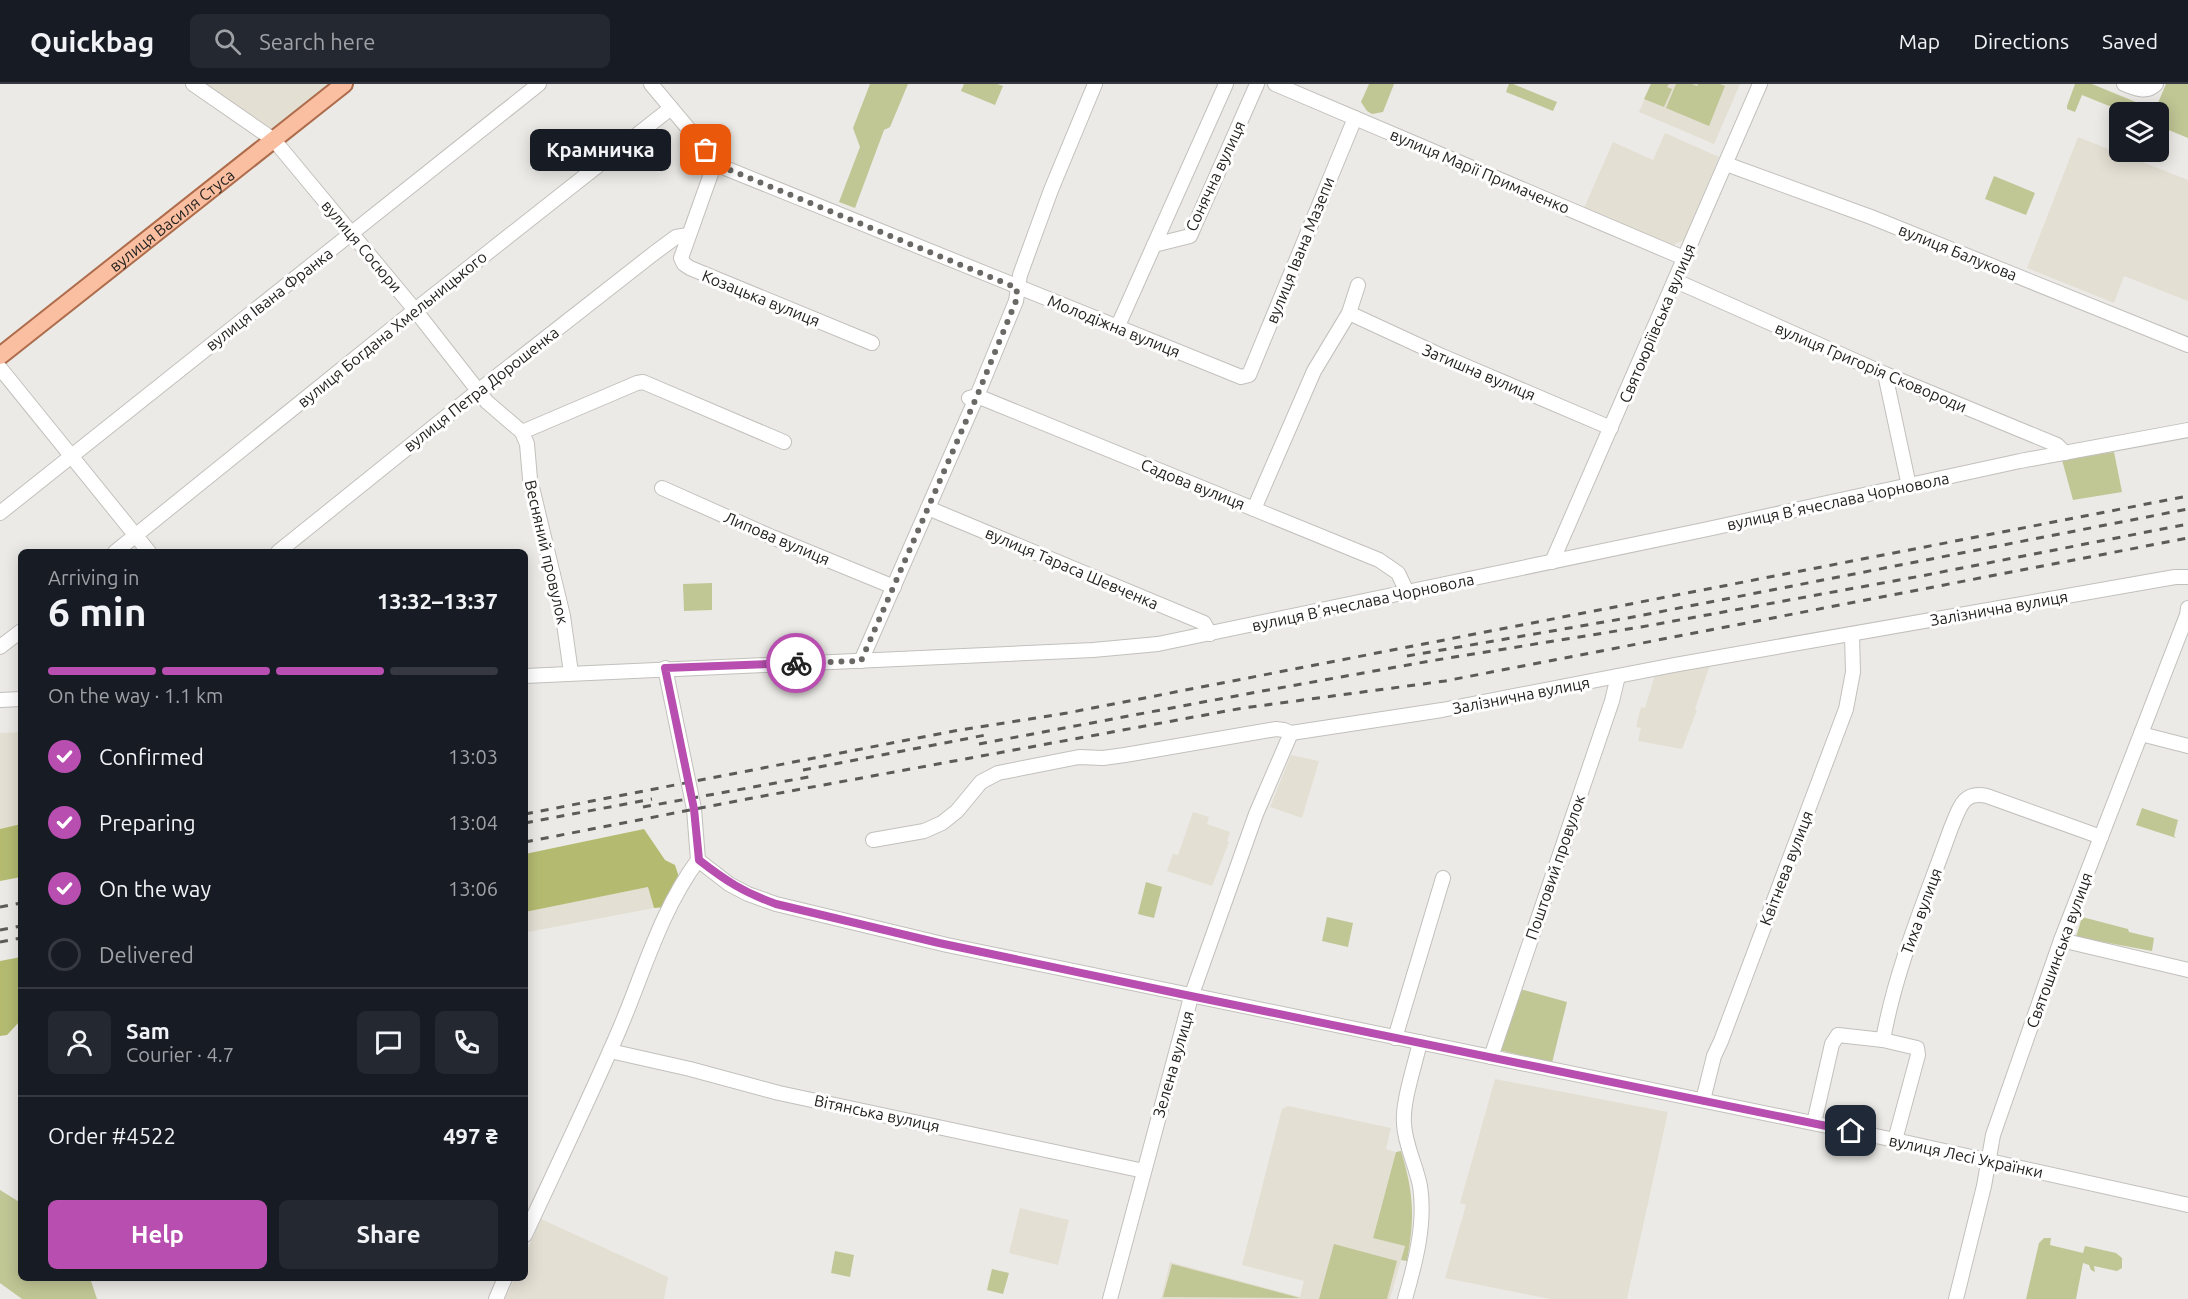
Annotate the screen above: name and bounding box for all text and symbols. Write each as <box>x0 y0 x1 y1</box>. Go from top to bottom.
search box <box>190 14 610 68</box>
icon: search <box>211 25 244 58</box>
text: Quickbag <box>30 26 154 57</box>
text: Search here <box>259 29 375 54</box>
text: Map <box>1899 29 1940 53</box>
text: Directions <box>1973 29 2069 53</box>
text: Saved <box>2102 29 2158 53</box>
map controls <box>2109 102 2169 162</box>
button: layers <box>2109 102 2169 162</box>
street label: Сонячна вулиця <box>1182 118 1248 234</box>
pin <box>680 124 731 175</box>
street label: вулиця Марії Примаченко <box>1388 125 1572 217</box>
callout: Крамничка <box>529 129 670 171</box>
icon: bag <box>689 133 722 166</box>
text: Крамничка <box>546 138 655 161</box>
street label: вулиця Василя Стуса <box>106 165 238 275</box>
street label: вулиця Івана Мазепи <box>1262 174 1338 326</box>
street label: вулиця Сосюри <box>318 196 406 296</box>
street label: вулиця Балукова <box>1896 220 2020 284</box>
street label: Святоюріївська вулиця <box>1615 241 1699 405</box>
street label: вулиця Івана Франка <box>202 244 336 354</box>
street label: вулиця Богдана Хмельницького <box>294 247 490 411</box>
street label: Козацька вулиця <box>699 266 823 330</box>
street label: Молодіжна вулиця <box>1045 291 1183 361</box>
street label: вулиця Григорія Сковороди <box>1772 318 1970 416</box>
street label: вулиця Петра Дорошенка <box>400 323 562 455</box>
street label: Затишна вулиця <box>1420 340 1538 404</box>
street label: Садова вулиця <box>1138 455 1248 513</box>
street label: вулиця Вʼячеслава Чорновола <box>1725 469 1951 533</box>
street label: Весняний провулок <box>522 478 572 626</box>
street label: Липова вулиця <box>722 508 832 568</box>
street label: вулиця Тараса Шевченка <box>983 523 1161 613</box>
text: Arriving in <box>48 566 139 589</box>
street label: вулиця Вʼячеслава Чорновола <box>1250 570 1476 634</box>
street label: Залізнична вулиця <box>1929 587 2069 629</box>
text: 13:32–13:37 <box>377 588 498 613</box>
text: 6 min <box>48 590 147 633</box>
courier <box>766 633 826 693</box>
icon: bike <box>780 647 813 680</box>
street label: Залізнична вулиця <box>1451 673 1591 717</box>
text: On the way · 1.1 km <box>48 684 223 707</box>
icon: check <box>48 740 81 773</box>
text: Confirmed <box>99 744 204 769</box>
text: 13:03 <box>448 745 498 768</box>
street label: Поштовий провулок <box>1522 792 1588 942</box>
icon: check <box>48 806 81 839</box>
street label: Квітнева вулиця <box>1756 808 1816 928</box>
text: Preparing <box>99 810 196 835</box>
text: 13:04 <box>448 811 498 834</box>
street label: Тиха вулиця <box>1897 865 1945 957</box>
street label: Святошинська вулиця <box>2022 870 2096 1030</box>
icon: check <box>48 872 81 905</box>
text: On the way <box>99 876 211 901</box>
text: 13:06 <box>448 877 498 900</box>
text: Delivered <box>99 942 194 967</box>
street label: Зелена вулиця <box>1149 1009 1197 1119</box>
button: person <box>48 1011 111 1074</box>
button: chat <box>357 1011 420 1074</box>
button: phone <box>435 1011 498 1074</box>
text: Sam <box>126 1018 170 1043</box>
text: Courier · 4.7 <box>126 1043 234 1066</box>
street label: Вітянська вулиця <box>813 1091 941 1135</box>
pin <box>1825 1105 1876 1156</box>
icon: home <box>1834 1114 1867 1147</box>
text: Order #4522 <box>48 1123 176 1148</box>
text: 497 ₴ <box>443 1123 498 1148</box>
street label: вулиця Лесі Українки <box>1887 1131 2045 1181</box>
button: Help <box>48 1200 267 1269</box>
button: Share <box>279 1200 498 1269</box>

